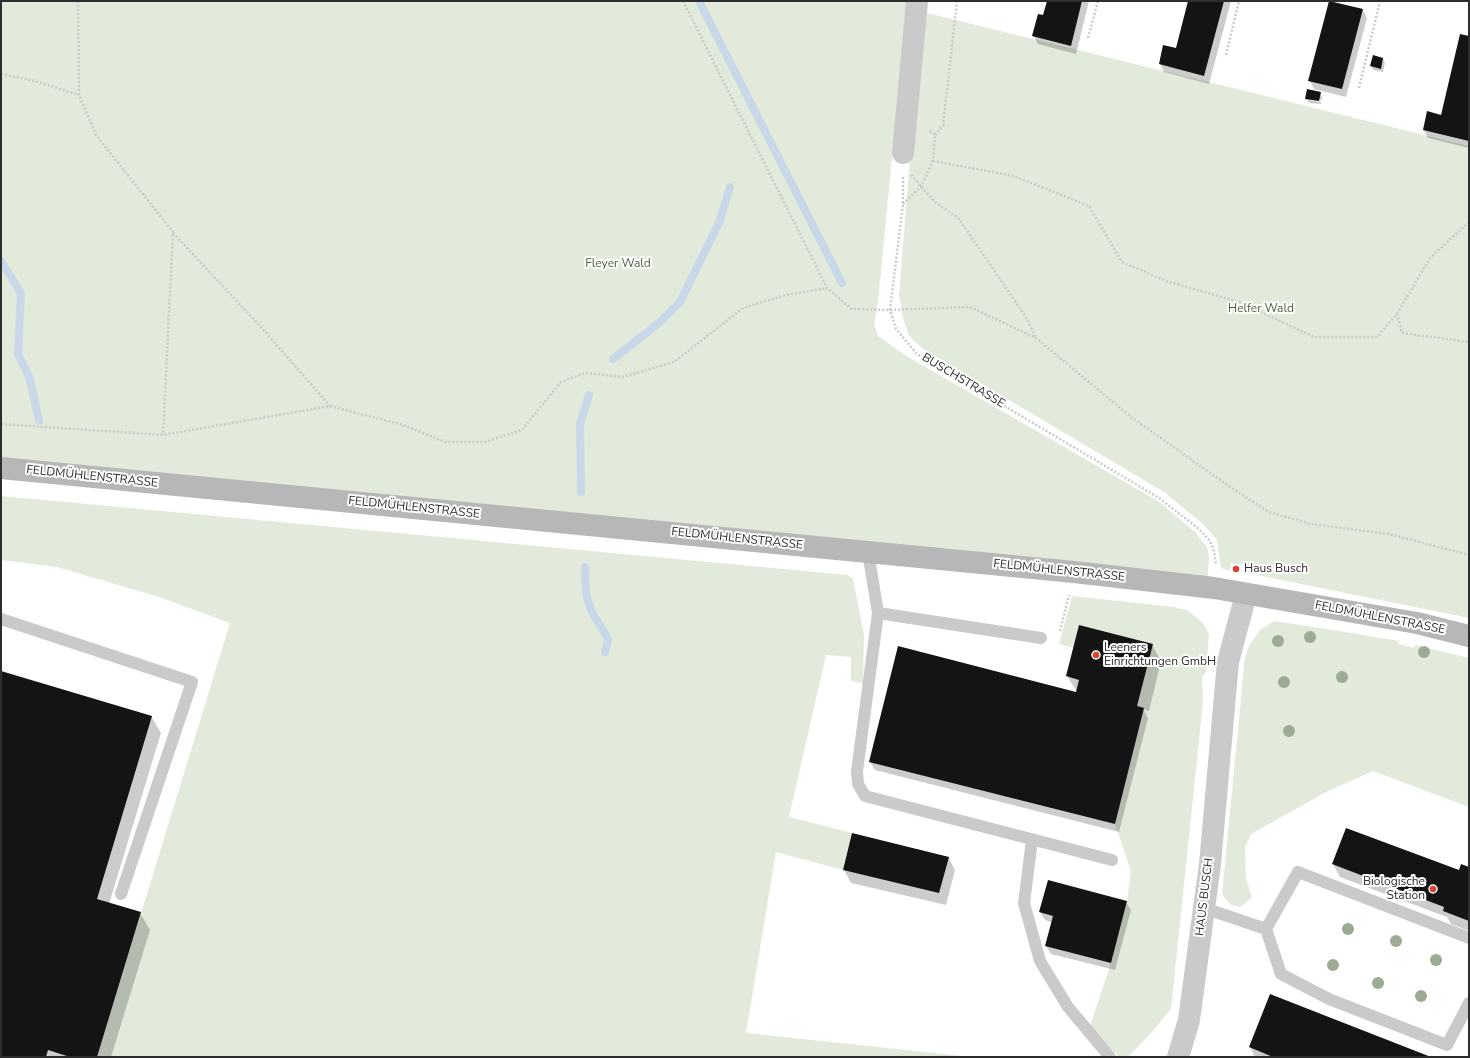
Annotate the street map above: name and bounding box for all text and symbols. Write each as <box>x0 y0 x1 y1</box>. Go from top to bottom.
park label: Fleyer Wald <box>585 257 651 271</box>
park label: Helfer Wald <box>1228 302 1294 316</box>
street label: BUSCHSTRASSE <box>919 351 1007 411</box>
street label: FELDMÜHLENSTRASSE <box>25 463 159 491</box>
street label: FELDMÜHLENSTRASSE <box>347 494 481 522</box>
street label: FELDMÜHLENSTRASSE <box>670 525 804 553</box>
street label: FELDMÜHLENSTRASSE <box>992 557 1126 585</box>
place label: Haus Busch <box>1244 562 1308 576</box>
marker: Haus Busch <box>1231 564 1241 574</box>
street label: FELDMÜHLENSTRASSE <box>1314 598 1446 638</box>
place label: Leeners Einrichtungen GmbH <box>1104 641 1216 669</box>
marker: Leeners Einrichtungen GmbH <box>1091 650 1101 660</box>
street label: HAUS BUSCH <box>1193 857 1217 937</box>
place label: Biologische Station <box>1363 875 1425 903</box>
marker: Biologische Station <box>1428 884 1438 894</box>

